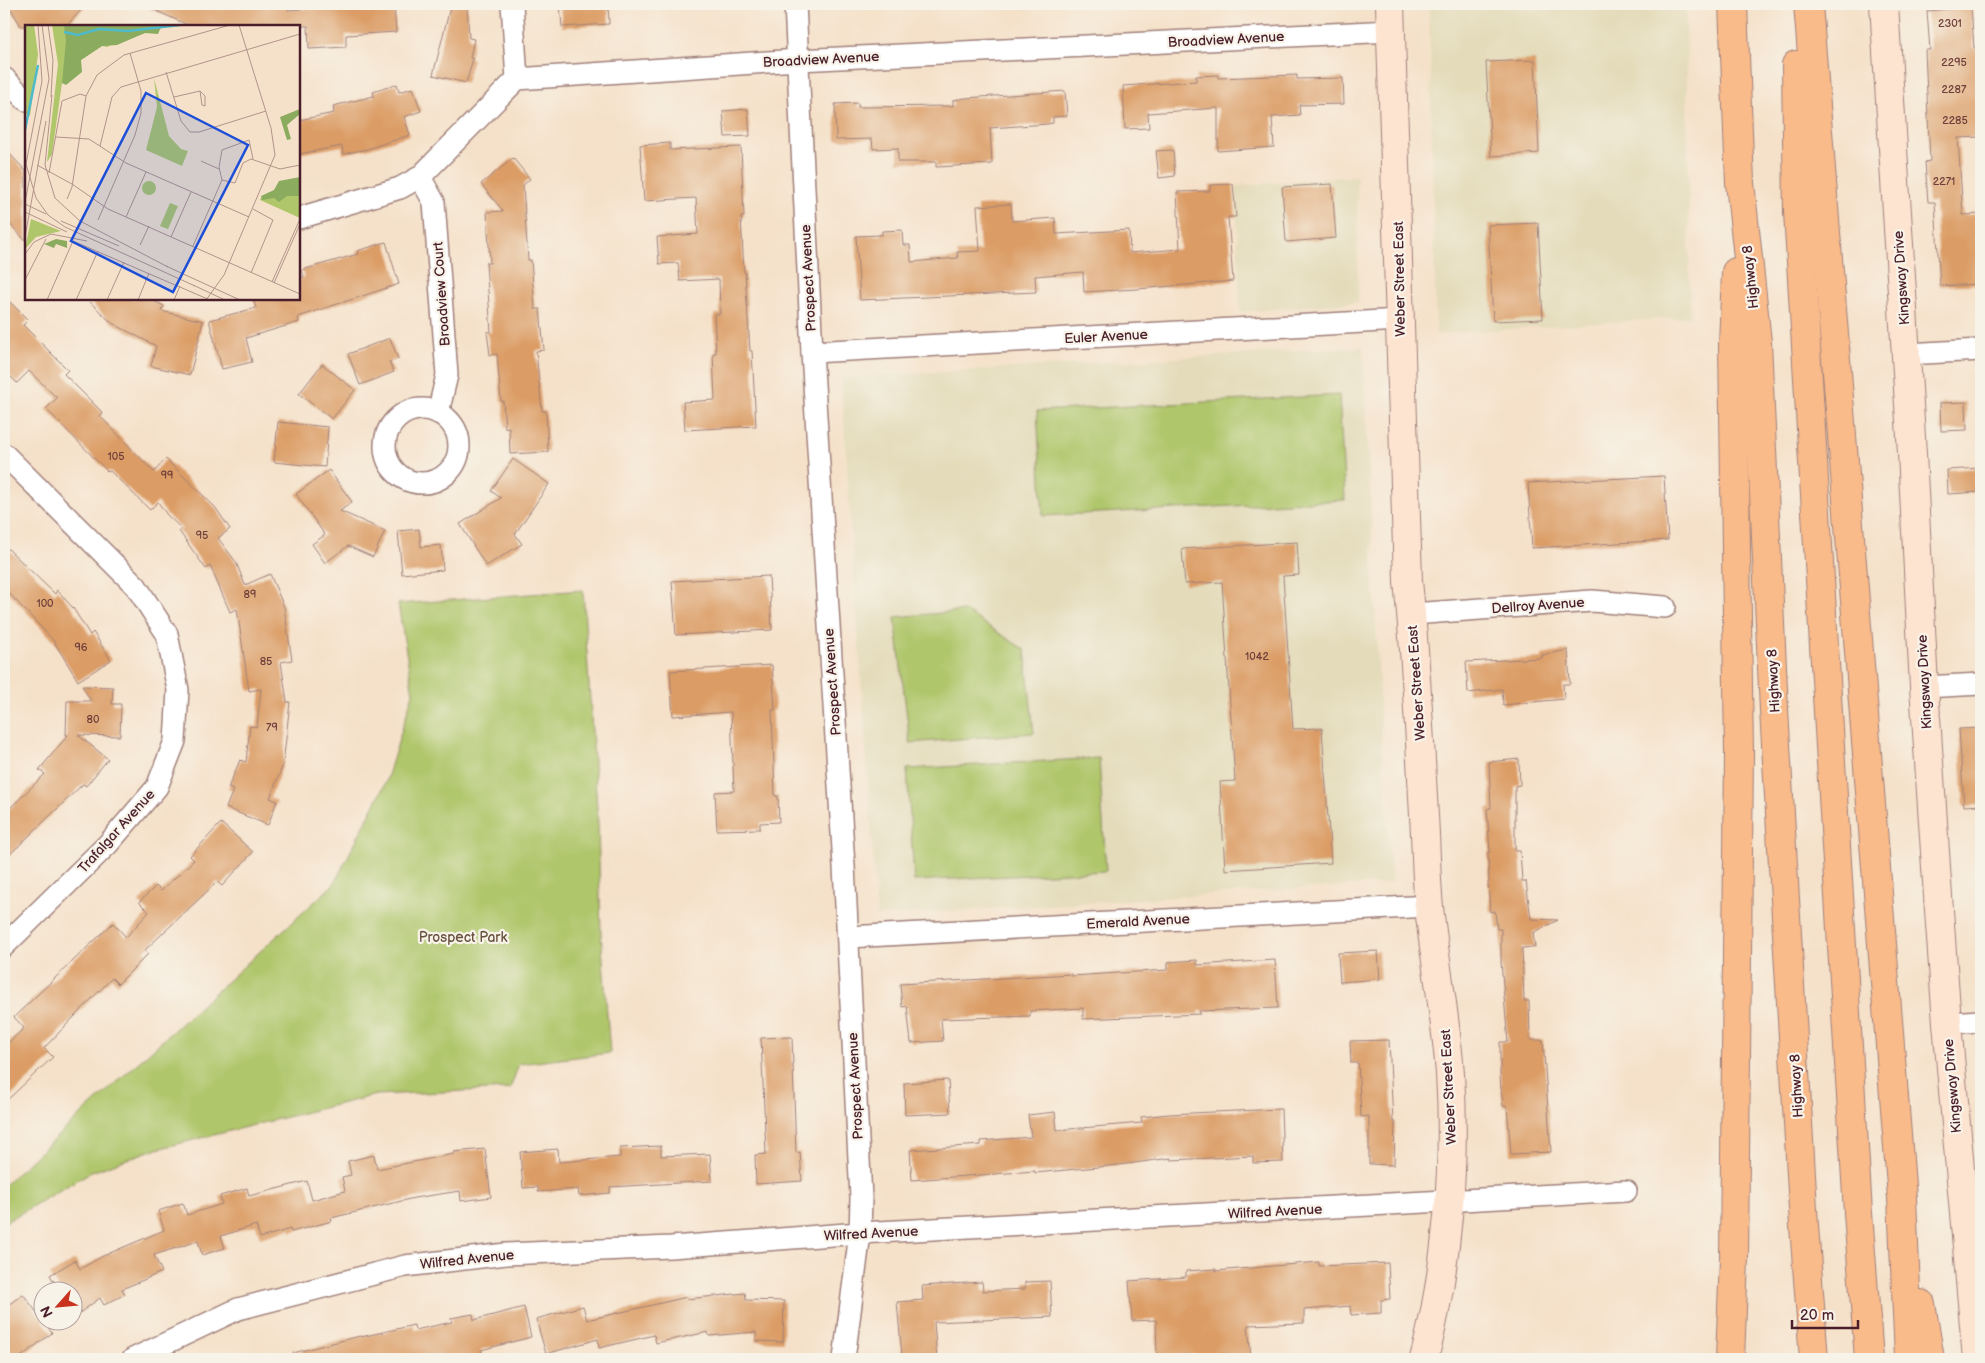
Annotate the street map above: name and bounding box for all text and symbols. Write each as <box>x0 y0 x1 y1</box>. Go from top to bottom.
house number: 2301 <box>1938 17 1962 30</box>
inset map <box>25 25 300 300</box>
street label: Broadview Avenue <box>1167 28 1285 51</box>
street label: Broadview Avenue <box>762 48 880 71</box>
house number: 2295 <box>1941 56 1967 69</box>
house number: 2287 <box>1942 83 1967 96</box>
house number: 2285 <box>1942 114 1968 127</box>
house number: 2271 <box>1933 175 1955 188</box>
street label: Weber Street East <box>1390 220 1409 337</box>
street label: Prospect Avenue <box>797 224 820 332</box>
street label: Kingsway Drive <box>1890 230 1913 326</box>
street label: Broadview Court <box>429 240 454 347</box>
street label: Highway 8 <box>1739 244 1762 310</box>
street label: Euler Avenue <box>1064 326 1148 347</box>
house number: 105 <box>107 450 125 463</box>
house number: 99 <box>161 469 173 482</box>
house number: 95 <box>196 529 208 542</box>
house number: 89 <box>244 588 256 601</box>
street label: Dellroy Avenue <box>1491 594 1585 617</box>
house number: 100 <box>36 597 54 610</box>
street label: Weber Street East <box>1404 624 1429 741</box>
street label: Prospect Avenue <box>820 628 845 736</box>
street label: Kingsway Drive <box>1914 634 1935 730</box>
house number: 96 <box>74 641 88 654</box>
street label: Highway 8 <box>1763 649 1784 713</box>
house number: 1042 <box>1245 650 1269 663</box>
house number: 85 <box>260 655 272 668</box>
house number: 80 <box>87 713 100 726</box>
house number: 79 <box>266 721 278 734</box>
street label: Trafalgar Avenue <box>74 786 158 877</box>
street label: Emerald Avenue <box>1086 910 1190 933</box>
park label: Prospect Park <box>419 929 507 946</box>
street label: Weber Street East <box>1437 1028 1460 1145</box>
street label: Prospect Avenue <box>844 1032 867 1140</box>
street label: Kingsway Drive <box>1940 1038 1965 1134</box>
street label: Highway 8 <box>1786 1054 1807 1118</box>
street label: Wilfred Avenue <box>1227 1201 1323 1222</box>
street label: Wilfred Avenue <box>823 1223 919 1244</box>
street label: Wilfred Avenue <box>419 1246 515 1273</box>
north arrow <box>32 1280 82 1330</box>
scale bar <box>1792 1298 1859 1330</box>
text: N <box>37 1303 57 1320</box>
text: 20 m <box>1800 1306 1834 1325</box>

